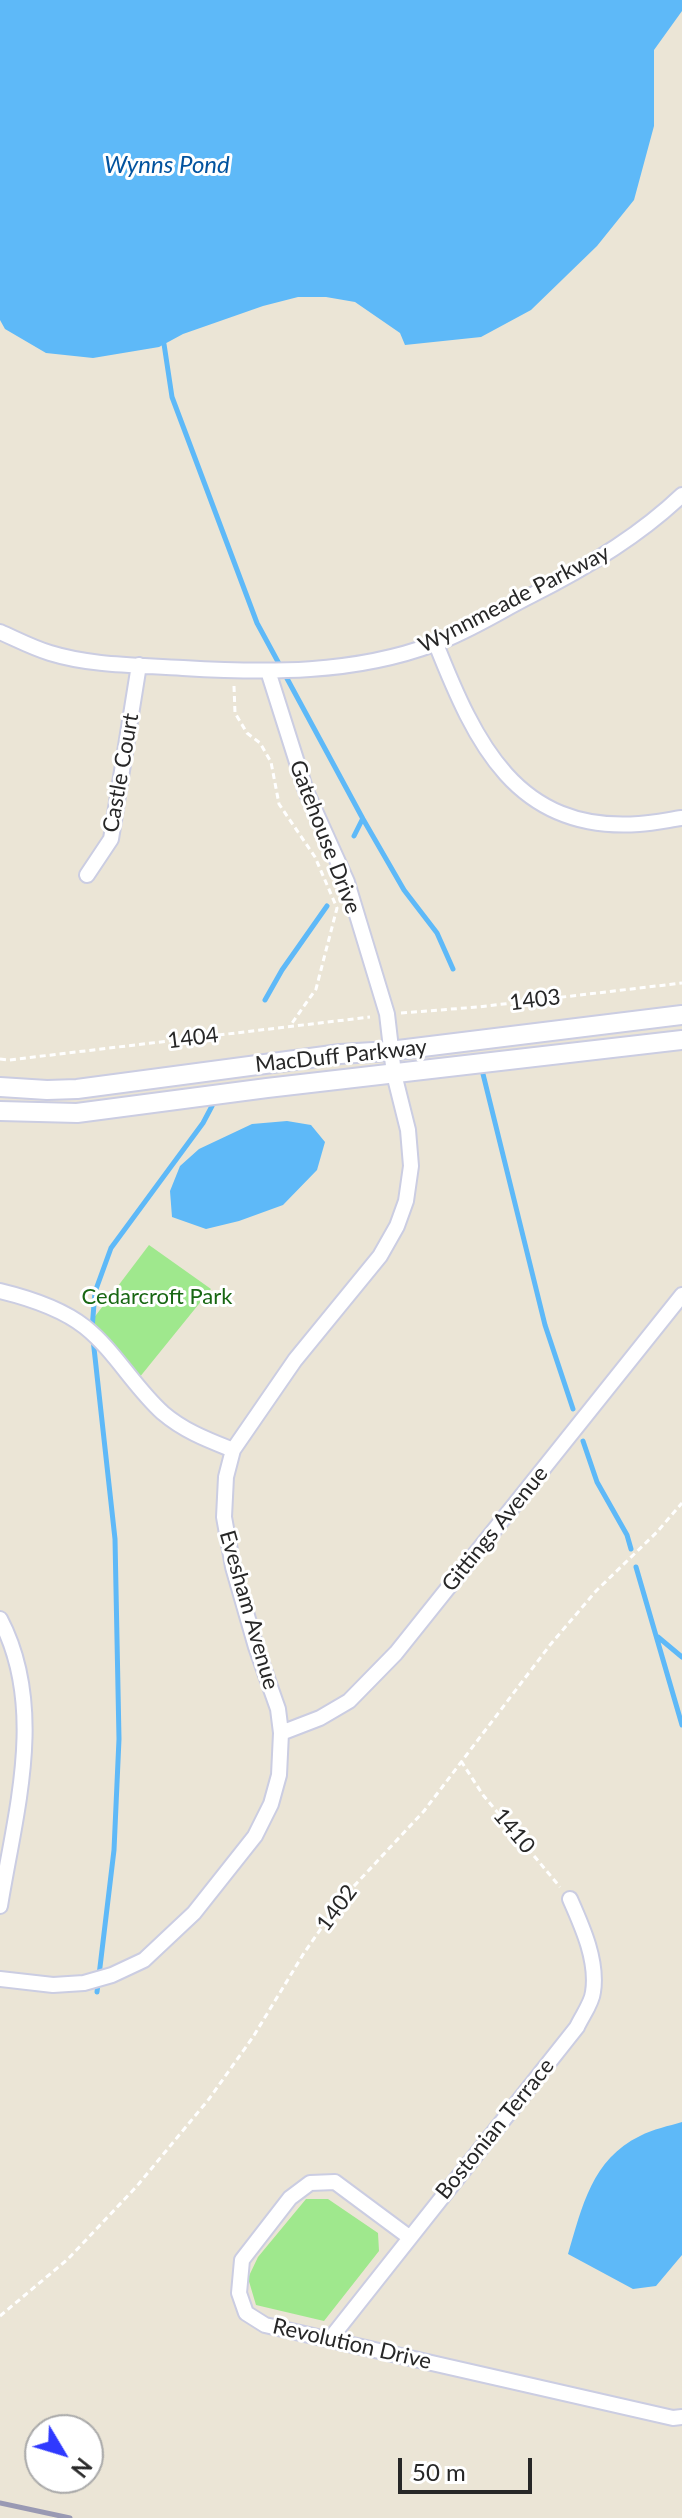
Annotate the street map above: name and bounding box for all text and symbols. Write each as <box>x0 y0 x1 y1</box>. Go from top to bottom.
water label: Wynns Pond <box>104 151 230 179</box>
street label: Wynnmeade Parkway <box>414 539 614 659</box>
street label: Castle Court <box>98 711 144 835</box>
street label: Gatehouse Drive <box>284 756 366 918</box>
street label: 1403 <box>508 984 562 1016</box>
street label: 1404 <box>166 1022 220 1054</box>
street label: MacDuff Parkway <box>254 1034 428 1078</box>
park label: Cedarcroft Park <box>82 1284 232 1310</box>
street label: Gittings Avenue <box>436 1461 554 1597</box>
street label: Evesham Avenue <box>214 1527 284 1693</box>
street label: 1410 <box>487 1803 541 1859</box>
street label: 1402 <box>311 1880 363 1936</box>
street label: Bostonian Terrace <box>430 2053 560 2205</box>
street label: Revolution Drive <box>270 2313 434 2375</box>
north arrow <box>24 2414 104 2494</box>
scale bar <box>402 2442 536 2492</box>
text: N <box>66 2453 98 2483</box>
text: 50 m <box>412 2457 466 2486</box>

